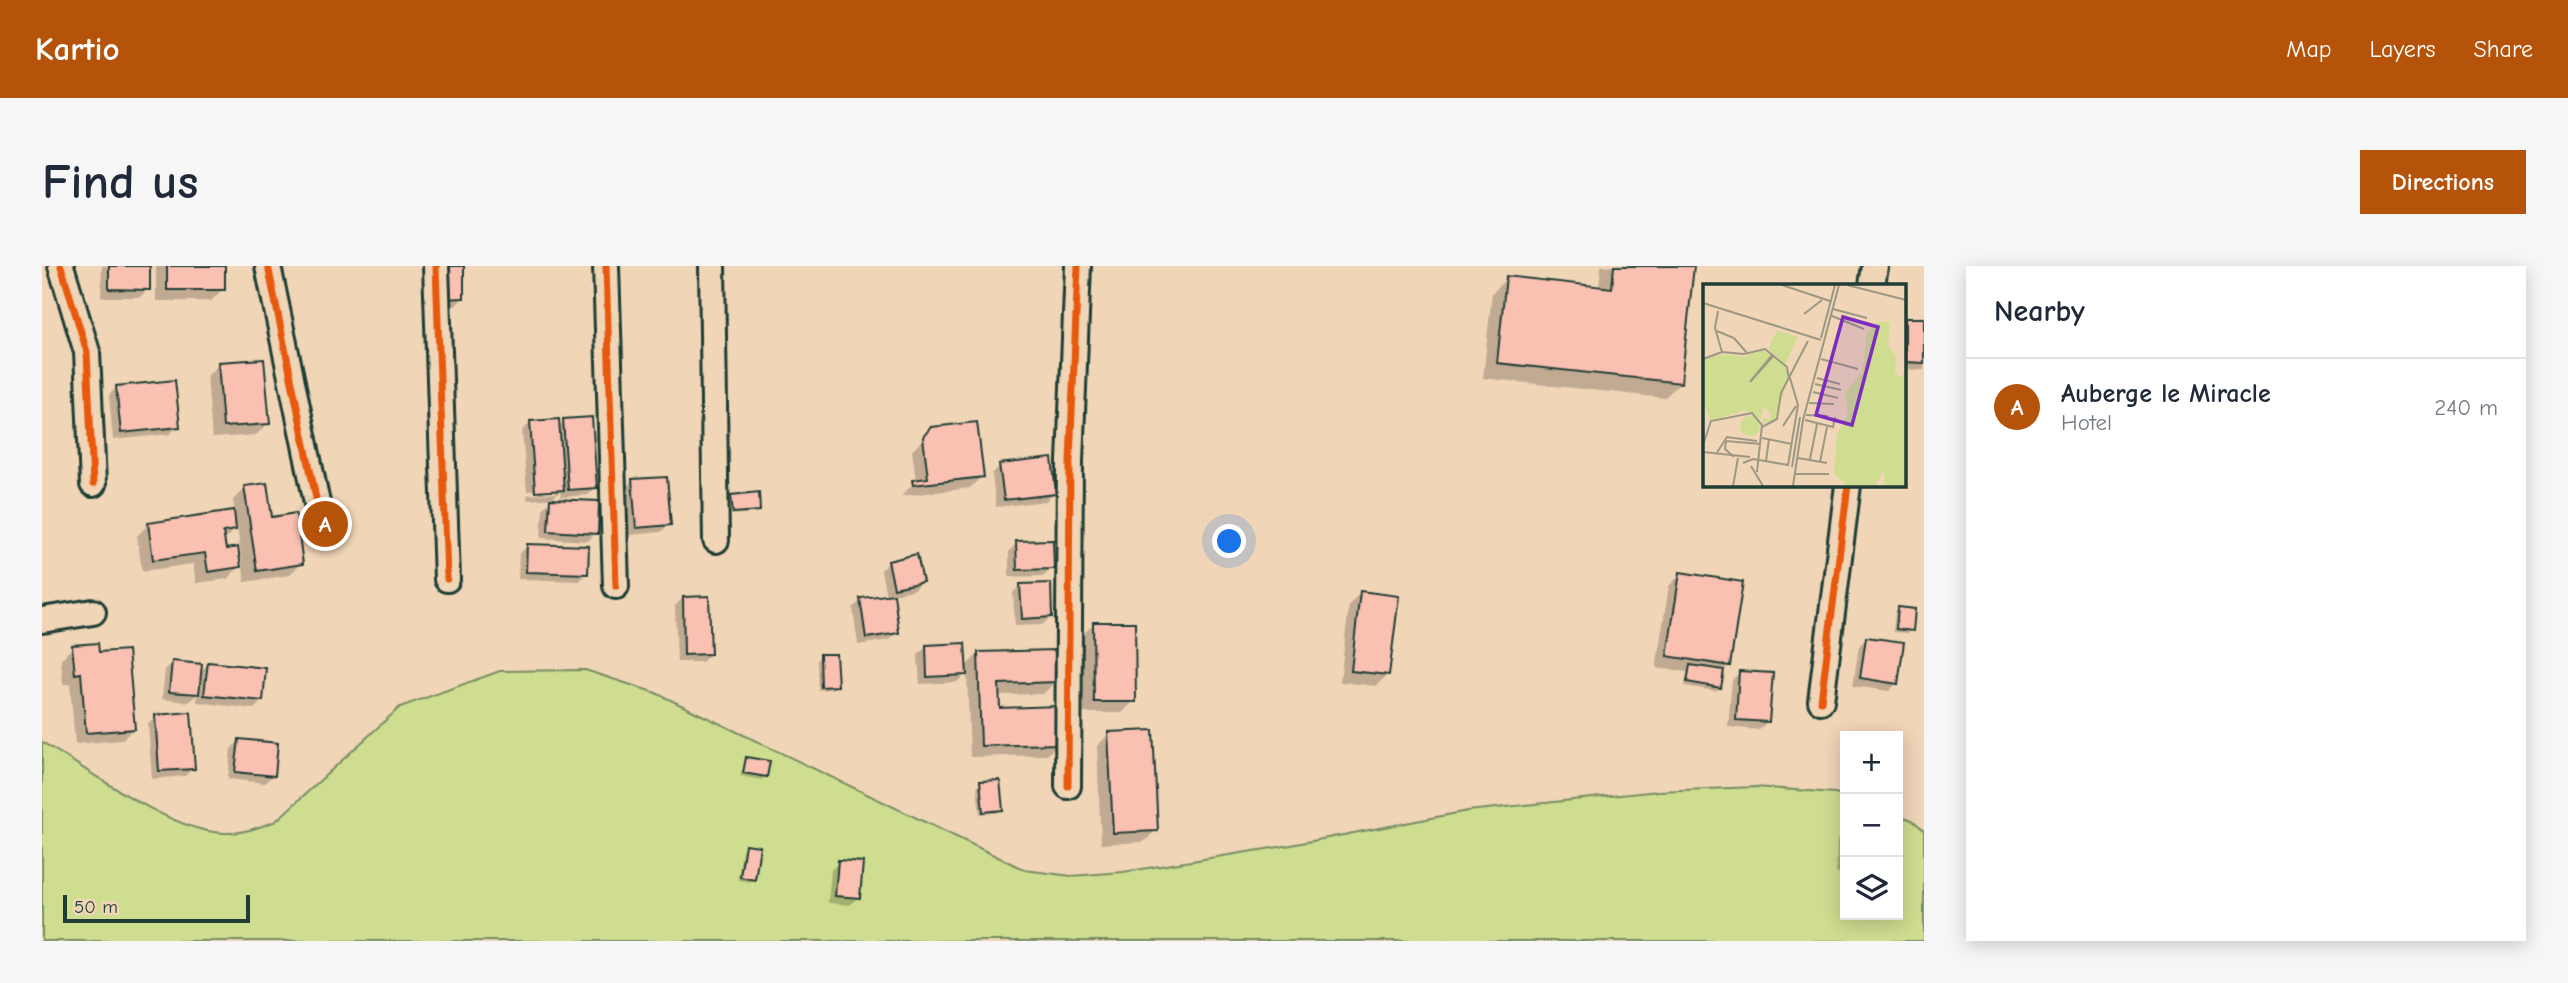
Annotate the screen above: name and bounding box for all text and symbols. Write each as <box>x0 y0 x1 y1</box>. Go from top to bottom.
text: Kartio <box>35 30 120 68</box>
text: Map <box>2286 35 2332 63</box>
text: Layers <box>2370 35 2435 63</box>
text: Share <box>2473 35 2533 63</box>
button: Directions <box>2360 150 2526 214</box>
text: Find us <box>42 154 198 210</box>
inset map <box>1703 284 1906 486</box>
text: Nearby <box>1994 294 2085 329</box>
text: Auberge le Miracle <box>2061 379 2271 409</box>
text: A <box>2011 394 2023 421</box>
text: 240 m <box>2434 394 2498 421</box>
text: Hotel <box>2061 409 2112 436</box>
pin: A <box>302 498 348 550</box>
your location <box>1212 524 1246 558</box>
map controls <box>1840 731 1903 920</box>
button: + <box>1840 731 1903 794</box>
button: − <box>1840 794 1903 857</box>
button: layers <box>1840 857 1903 920</box>
scale bar <box>63 892 250 924</box>
text: 50 m <box>74 896 118 918</box>

